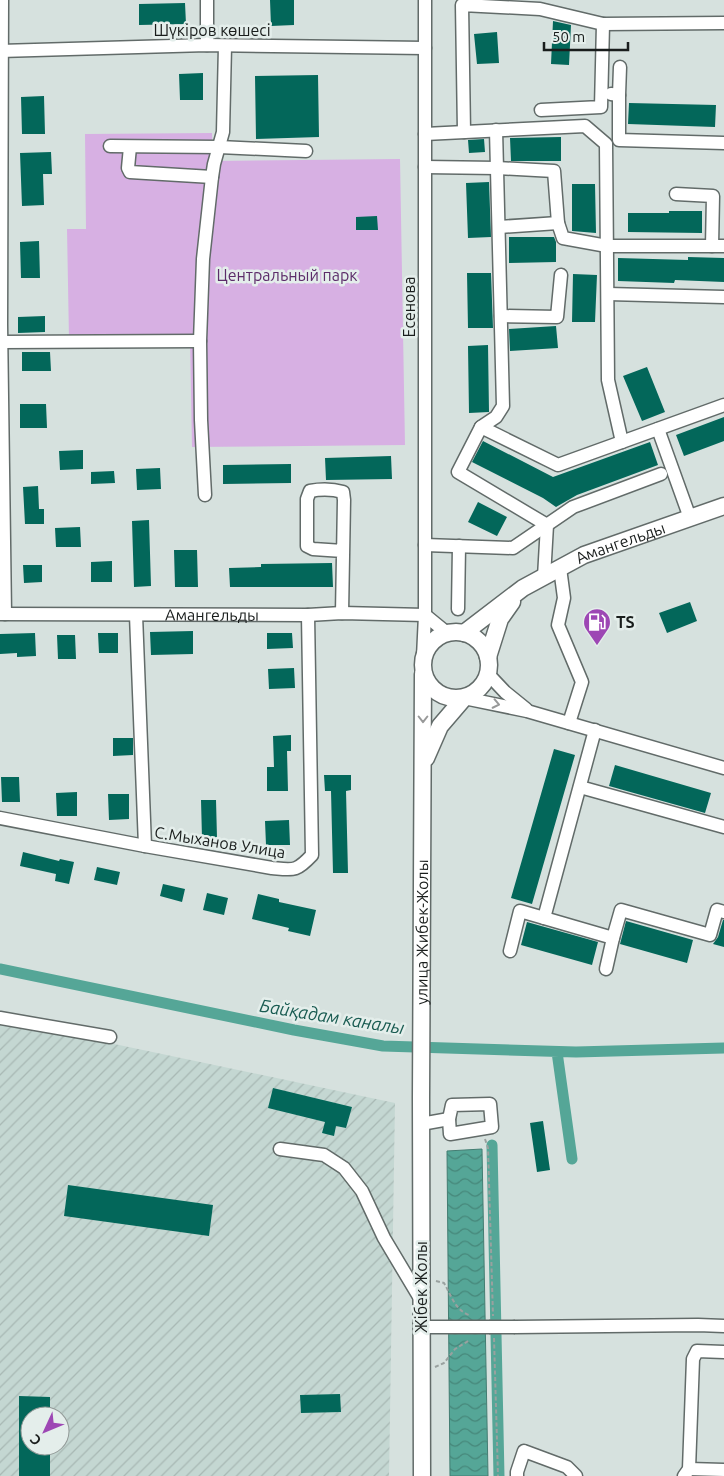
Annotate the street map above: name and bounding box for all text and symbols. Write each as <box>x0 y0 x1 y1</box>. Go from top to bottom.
scale bar <box>544 20 628 52</box>
street label: Шүкіров көшесі <box>153 21 271 39</box>
text: 50 m <box>552 28 585 45</box>
park label: Центральный парк <box>216 266 358 284</box>
street label: Есенова <box>400 276 418 338</box>
street label: Амангельды <box>572 518 668 567</box>
street label: Амангельды <box>165 606 259 624</box>
fuel station icon: TS <box>582 607 612 646</box>
place label: TS <box>616 613 635 631</box>
one-way arrow <box>491 699 500 709</box>
one-way arrow <box>418 716 428 724</box>
street label: С.Мыханов Улица <box>153 823 287 861</box>
street label: улица Жибек-Жолы <box>412 859 431 1005</box>
water label: Байқадам каналы <box>258 995 406 1037</box>
street label: Жібек Жолы <box>412 1241 430 1333</box>
north arrow <box>20 1406 70 1456</box>
text: С <box>27 1431 45 1449</box>

